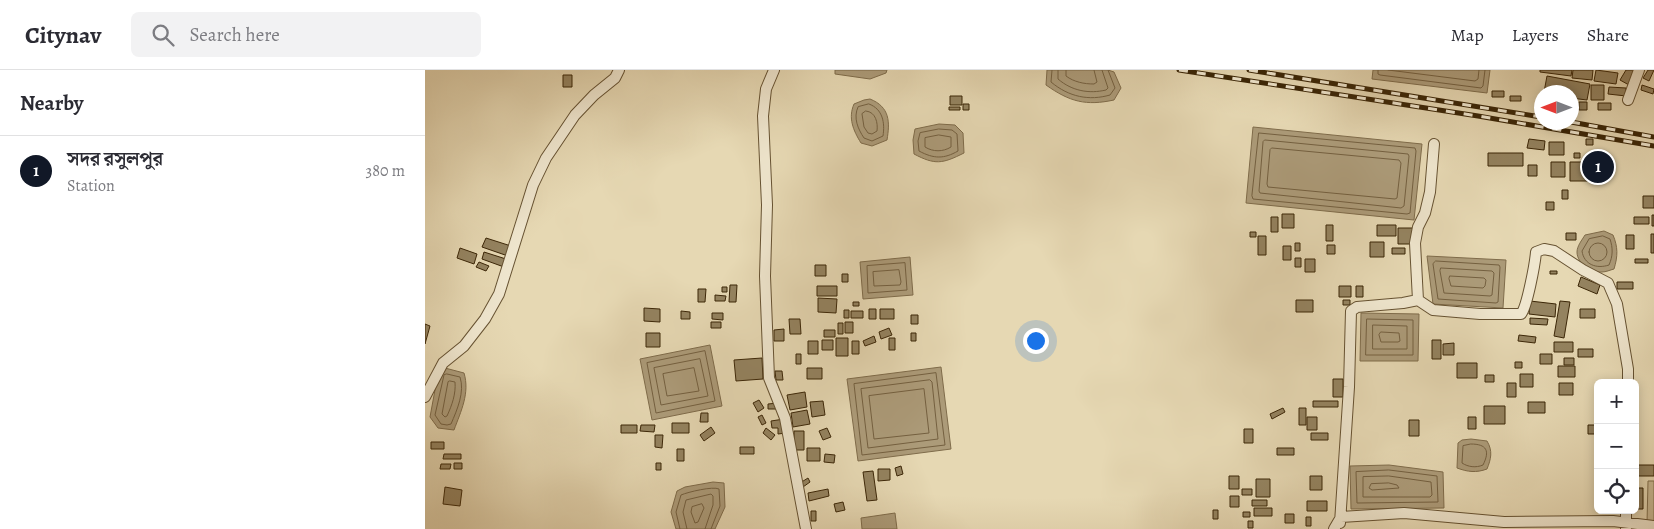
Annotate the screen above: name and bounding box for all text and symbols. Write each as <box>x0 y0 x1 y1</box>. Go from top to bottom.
search box <box>131 12 481 57</box>
text: Citynav <box>25 19 101 51</box>
icon: search <box>149 21 177 49</box>
text: Search here <box>189 22 280 48</box>
text: Map <box>1451 23 1484 47</box>
text: Layers <box>1512 23 1559 47</box>
text: Share <box>1587 23 1629 47</box>
north arrow <box>1534 85 1579 130</box>
text: Nearby <box>20 89 83 117</box>
text: সদর রসুলপুর <box>67 146 163 172</box>
pin: 1 <box>1582 148 1614 186</box>
text: 1 <box>33 160 39 182</box>
text: 380 m <box>366 160 405 182</box>
text: Station <box>67 175 115 197</box>
your location <box>1023 328 1049 354</box>
map controls <box>1594 379 1639 514</box>
button: + <box>1594 379 1639 424</box>
button: − <box>1594 424 1639 469</box>
button: locate <box>1594 469 1639 514</box>

